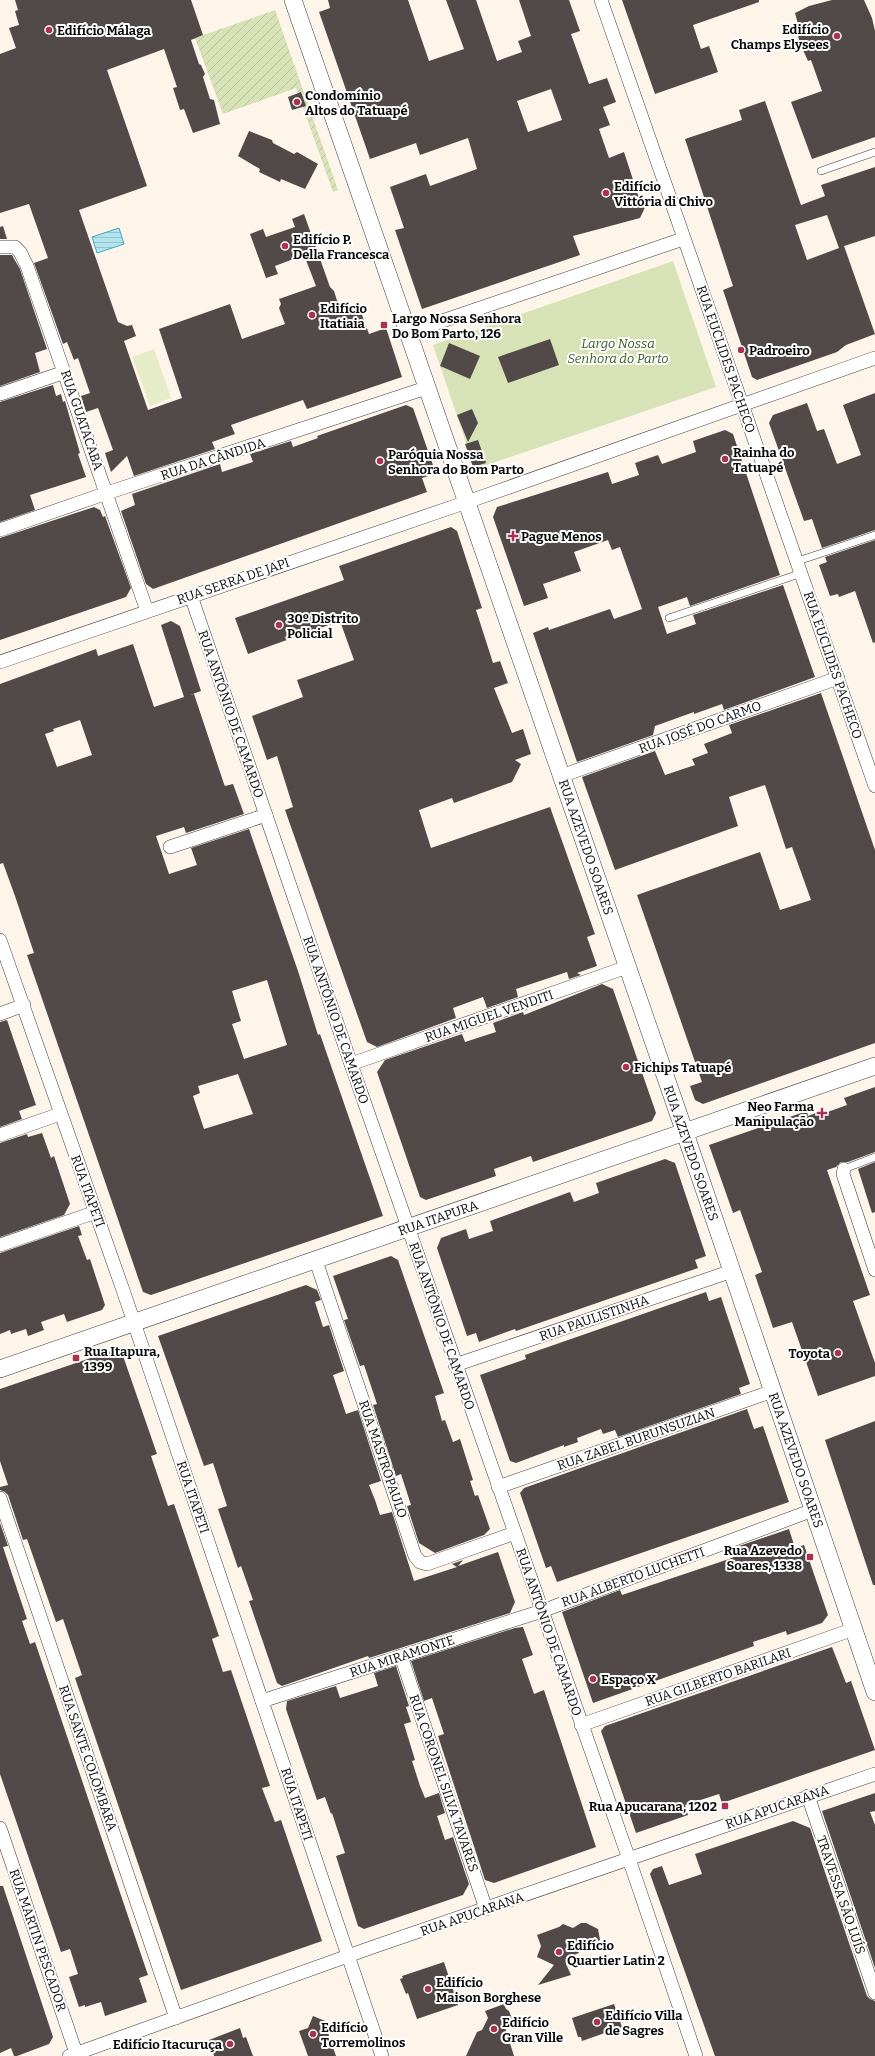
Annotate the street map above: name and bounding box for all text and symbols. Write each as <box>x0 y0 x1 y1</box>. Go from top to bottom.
place label: Edifício Champs Elysees <box>731 22 829 52</box>
place label: Edifício Málaga <box>57 23 151 38</box>
marker: Edifício Málaga <box>44 25 54 35</box>
marker: Edifício Champs Elysees <box>832 31 842 41</box>
place label: Condomínio Altos do Tatuapé <box>305 88 408 118</box>
marker: Condomínio Altos do Tatuapé <box>292 97 302 107</box>
place label: Edifício Vittória di Chivo <box>614 179 713 209</box>
marker: Edifício Vittória di Chivo <box>601 188 611 198</box>
place label: Edifício P. Della Francesca <box>293 232 390 262</box>
marker: Edifício P. Della Francesca <box>280 241 290 251</box>
street label: RUA EUCLIDES PACHECO <box>694 283 758 435</box>
place label: Edifício Itatiaia <box>320 301 368 331</box>
marker: Edifício Itatiaia <box>307 310 317 320</box>
place label: Largo Nossa Senhora Do Bom Parto, 126 <box>392 311 522 341</box>
marker: Largo Nossa Senhora Do Bom Parto, 126 <box>379 320 389 330</box>
park label: Largo Nossa Senhora do Parto <box>567 336 669 366</box>
place label: Padroeiro <box>749 343 810 358</box>
marker: Padroeiro <box>736 345 746 355</box>
street label: RUA GUATACABA <box>58 368 106 473</box>
street label: RUA DA CÂNDIDA <box>159 435 268 483</box>
place label: Rainha do Tatuapé <box>733 445 795 475</box>
place label: Paróquia Nossa Senhora do Bom Parto <box>388 447 525 477</box>
marker: Rainha do Tatuapé <box>720 454 730 464</box>
marker: Paróquia Nossa Senhora do Bom Parto <box>375 456 385 466</box>
place label: Pague Menos <box>521 529 602 544</box>
marker: Pague Menos <box>508 531 518 541</box>
street label: RUA SERRA DE JAPI <box>175 555 291 607</box>
street label: RUA EUCLIDES PACHECO <box>801 589 865 741</box>
place label: 30º Distrito Policial <box>287 611 359 641</box>
marker: 30º Distrito Policial <box>274 620 284 630</box>
street label: RUA ANTÔNIO DE CAMARDO <box>195 628 267 800</box>
street label: RUA JOSÉ DO CARMO <box>637 698 763 756</box>
street label: RUA AZEVEDO SOARES <box>556 777 616 917</box>
street label: RUA ANTÔNIO DE CAMARDO <box>300 934 372 1106</box>
street label: RUA MIGUEL VENDITI <box>423 987 555 1045</box>
place label: Fichips Tatuapé <box>634 1060 731 1075</box>
marker: Fichips Tatuapé <box>621 1062 631 1072</box>
street label: RUA AZEVEDO SOARES <box>661 1083 721 1223</box>
place label: Neo Farma Manipulação <box>734 1099 815 1129</box>
marker: Neo Farma Manipulação <box>817 1108 827 1118</box>
street label: RUA ITAPETI <box>68 1153 108 1229</box>
street label: RUA ITAPURA <box>396 1197 481 1239</box>
street label: RUA ANTÔNIO DE CAMARDO <box>406 1240 478 1412</box>
street label: RUA PAULISTINHA <box>537 1292 651 1344</box>
place label: Rua Itapura, 1399 <box>84 1344 160 1374</box>
place label: Toyota <box>788 1346 831 1361</box>
marker: Toyota <box>833 1348 843 1358</box>
marker: Rua Itapura, 1399 <box>71 1353 81 1363</box>
street label: RUA AZEVEDO SOARES <box>766 1390 826 1530</box>
street label: RUA MASTROPAULO <box>356 1398 410 1520</box>
street label: RUA ZABEL BURUNSUZIAN <box>555 1405 717 1473</box>
street label: RUA ITAPETI <box>174 1459 212 1535</box>
place label: Rua Azevedo Soares, 1338 <box>724 1543 802 1573</box>
street label: RUA ALBERTO LUCHETTI <box>560 1544 706 1610</box>
street label: RUA ANTÔNIO DE CAMARDO <box>513 1546 585 1718</box>
marker: Rua Azevedo Soares, 1338 <box>805 1552 815 1562</box>
street label: RUA MIRAMONTE <box>348 1632 456 1680</box>
street label: RUA GILBERTO BARILARI <box>643 1645 793 1709</box>
place label: Espaço X <box>601 1672 657 1687</box>
marker: Espaço X <box>588 1674 598 1684</box>
street label: RUA SANTE COLOMBARA <box>56 1683 120 1834</box>
street label: RUA CORONEL SILVA TAVARES <box>407 1692 481 1874</box>
street label: RUA ITAPETI <box>278 1766 316 1842</box>
street label: RUA APUCARANA <box>723 1782 831 1832</box>
place label: Rua Apucarana, 1202 <box>589 1799 717 1814</box>
marker: Rua Apucarana, 1202 <box>720 1801 730 1811</box>
street label: TRAVESSA SÃO LUÍS <box>814 1834 868 1956</box>
street label: RUA MARTIN PESCADOR <box>7 1867 70 2014</box>
street label: RUA APUCARANA <box>418 1889 526 1939</box>
place label: Edifício Quartier Latin 2 <box>567 1938 665 1968</box>
marker: Edifício Quartier Latin 2 <box>554 1947 564 1957</box>
place label: Edifício Maison Borghese <box>436 1975 541 2005</box>
marker: Edifício Maison Borghese <box>423 1984 433 1994</box>
place label: Edifício Villa de Sagres <box>605 2008 683 2038</box>
place label: Edifício Gran Ville <box>502 2015 563 2045</box>
marker: Edifício Villa de Sagres <box>592 2017 602 2027</box>
place label: Edifício Torremolinos <box>321 2020 405 2050</box>
marker: Edifício Gran Ville <box>489 2024 499 2034</box>
marker: Edifício Torremolinos <box>308 2029 318 2039</box>
place label: Edifício Itacuruça <box>113 2037 223 2052</box>
marker: Edifício Itacuruça <box>225 2039 235 2049</box>

